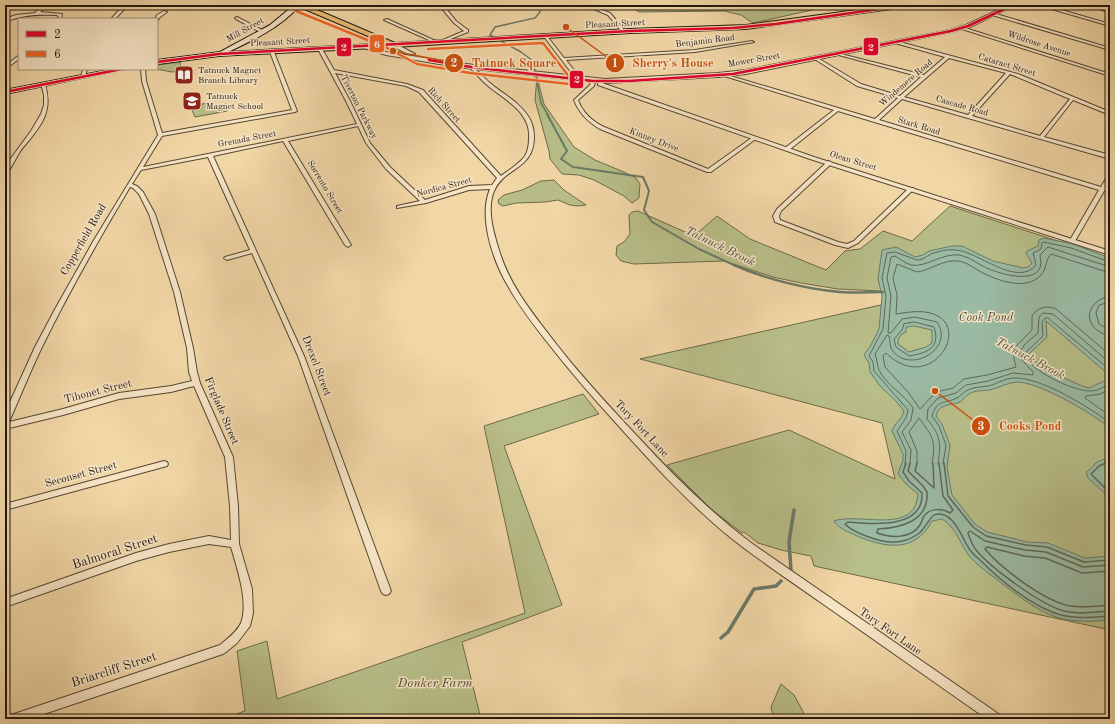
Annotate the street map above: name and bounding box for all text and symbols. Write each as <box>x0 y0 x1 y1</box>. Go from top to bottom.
street label: Mill Street <box>225 16 265 44</box>
legend <box>18 18 158 70</box>
street label: Pleasant Street <box>585 18 645 30</box>
text: 2 <box>54 29 61 41</box>
street label: Wildrose Avenue <box>1006 30 1072 58</box>
street label: Benjamin Road <box>675 33 735 49</box>
line badge: 6 <box>369 34 385 53</box>
street label: Pleasant Street <box>250 36 310 48</box>
line badge: 2 <box>336 37 352 57</box>
line badge: 2 <box>863 37 879 56</box>
text: 6 <box>374 40 380 51</box>
text: 2 <box>341 43 347 54</box>
text: 2 <box>868 43 874 54</box>
text: 6 <box>54 49 61 61</box>
callout: Tatnuck Square <box>444 51 564 75</box>
callout: Sherry's House <box>605 51 722 75</box>
street label: Mower Street <box>727 51 781 69</box>
street label: Cataract Street <box>977 52 1037 78</box>
street label: Windemere Road <box>878 57 934 108</box>
text: 2 <box>451 58 458 70</box>
text: Tatnuck Square <box>472 58 557 70</box>
text: 1 <box>612 58 618 70</box>
text: Sherry's House <box>632 58 714 70</box>
library icon: Tatnuck Magnet Branch Library <box>173 64 195 86</box>
place label: Tatnuck Magnet Branch Library <box>198 66 261 85</box>
line badge: 2 <box>569 70 584 89</box>
street label: Tiverton Parkway <box>339 74 379 141</box>
text: 2 <box>574 75 580 86</box>
street label: Rich Street <box>426 86 462 124</box>
school or university icon: Tatnuck Magnet School <box>181 90 203 112</box>
place label: Tatnuck Magnet School <box>206 92 264 111</box>
street label: Cascade Road <box>935 94 990 118</box>
street label: Stark Road <box>897 115 942 137</box>
street label: Kinney Drive <box>628 126 680 154</box>
street label: Grenada Street <box>217 129 277 149</box>
street label: Olean Street <box>828 150 878 172</box>
street label: Sorrento Street <box>306 159 344 215</box>
street label: Nordica Street <box>415 175 473 199</box>
street label: Copperfield Road <box>59 202 109 278</box>
water label: Tatnuck Brook <box>683 225 757 269</box>
water label: Cook Pond <box>959 312 1014 324</box>
street label: Drexel Street <box>299 334 333 398</box>
water label: Tatnuck Brook <box>994 336 1067 382</box>
street label: Firglade Street <box>202 376 240 447</box>
street label: Tihonet Street <box>63 378 133 406</box>
street label: Tory Fort Lane <box>612 398 670 460</box>
callout: Cooks Pond <box>971 414 1070 438</box>
text: 3 <box>978 421 985 433</box>
text: Cooks Pond <box>999 421 1062 433</box>
street label: Seconset Street <box>44 460 118 490</box>
street label: Balmoral Street <box>71 532 160 572</box>
street label: Tory Fort Lane <box>857 606 923 658</box>
street label: Briarcliff Street <box>70 650 159 690</box>
park label: Donker Farm <box>396 677 473 690</box>

